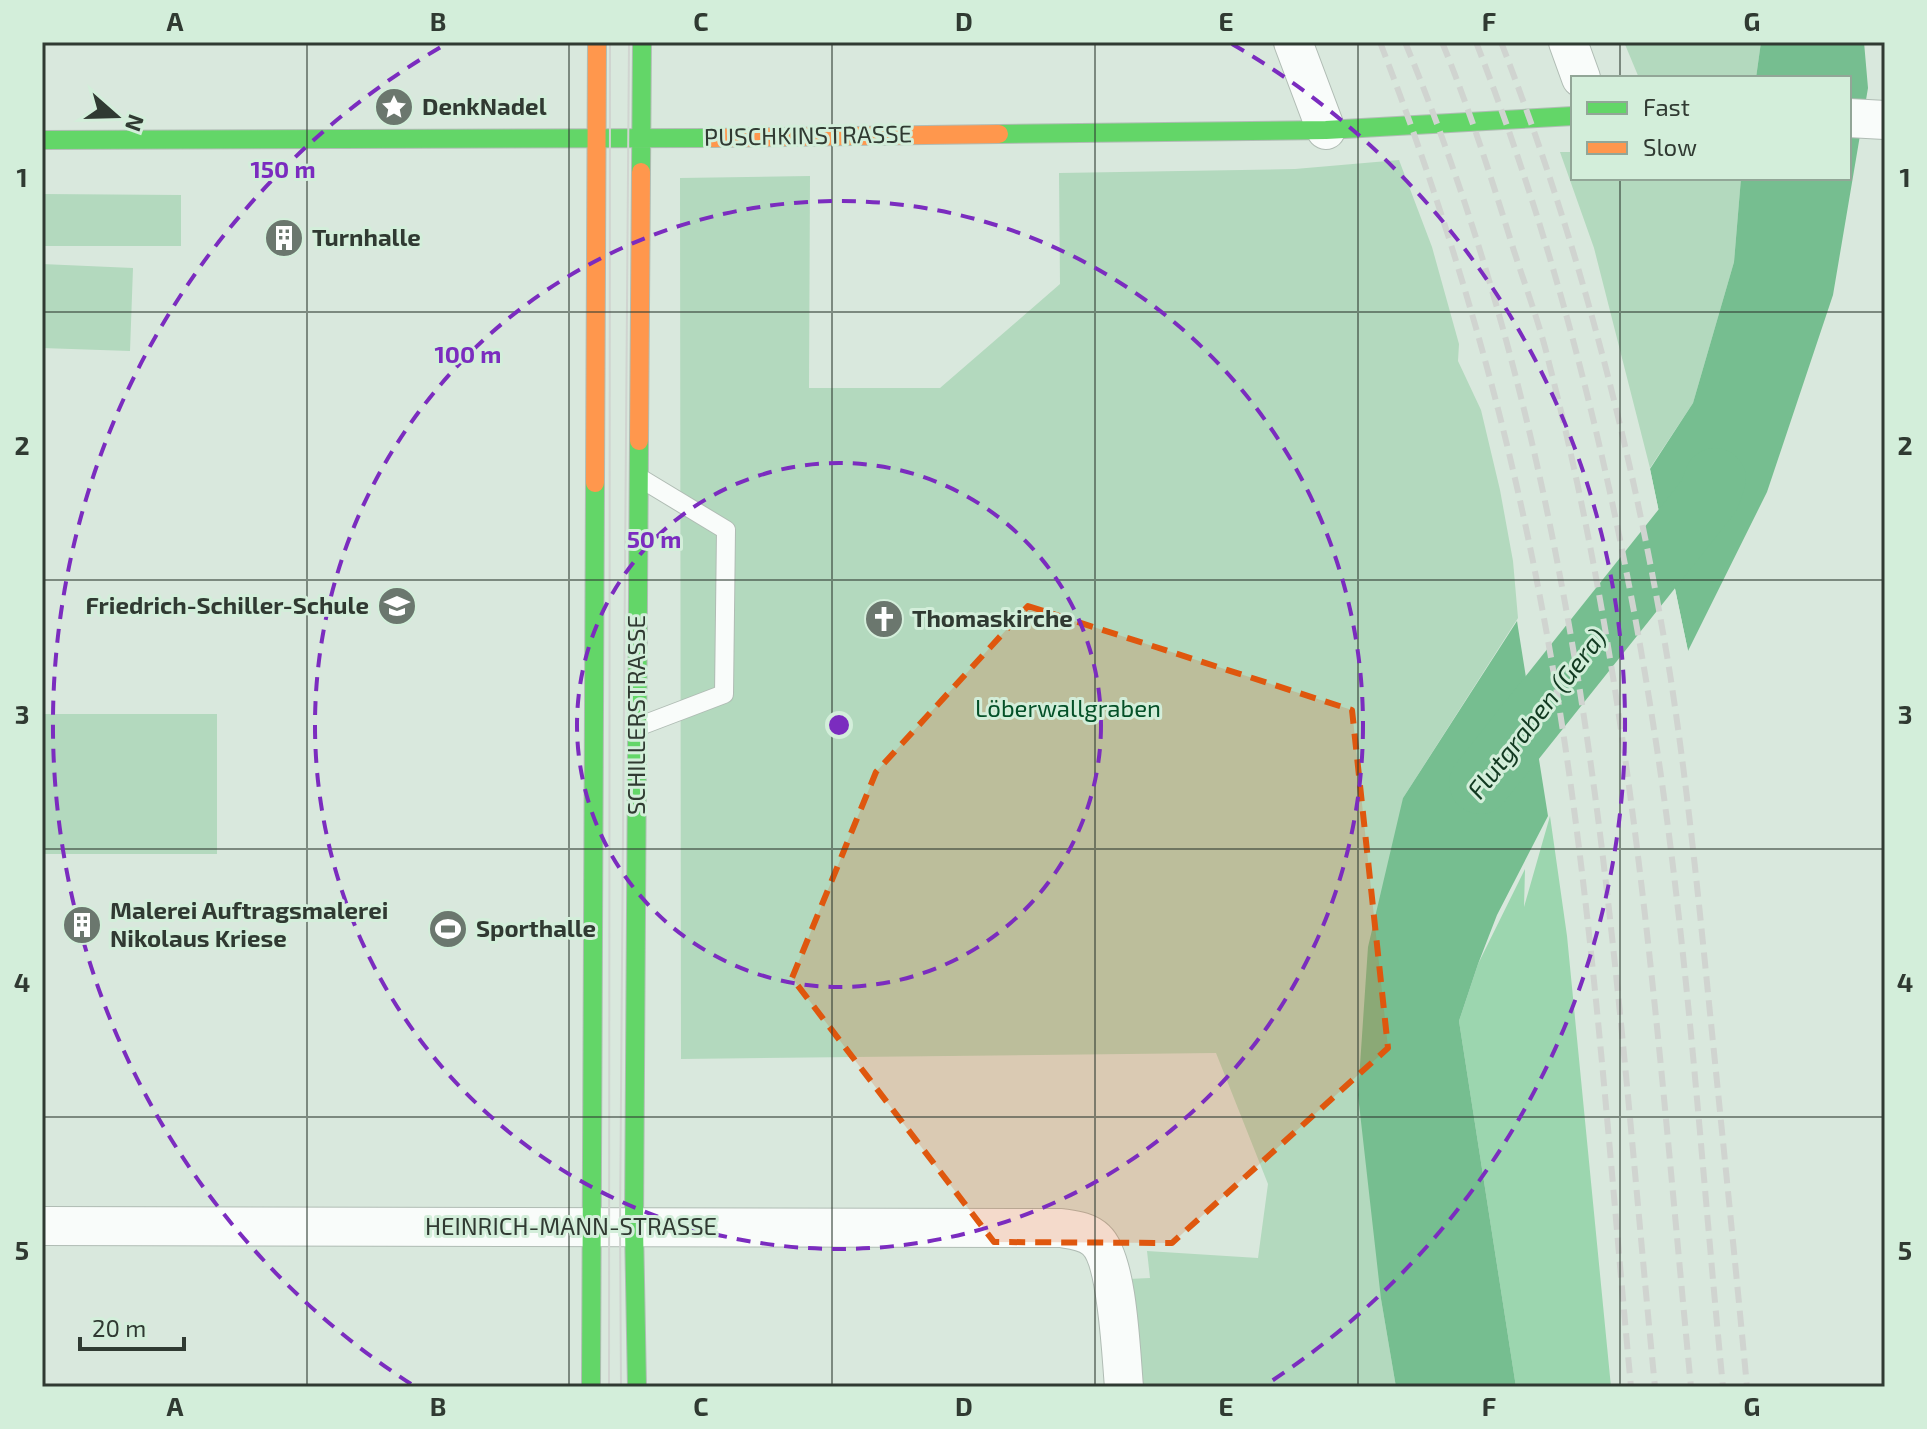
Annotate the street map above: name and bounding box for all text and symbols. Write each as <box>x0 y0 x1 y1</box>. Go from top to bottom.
text: A <box>167 5 184 36</box>
text: B <box>430 5 446 36</box>
text: C <box>693 5 709 36</box>
text: D <box>955 5 973 36</box>
text: E <box>1218 5 1234 36</box>
text: F <box>1482 5 1496 36</box>
text: G <box>1744 5 1760 36</box>
north arrow <box>76 76 156 156</box>
legend <box>1571 76 1851 180</box>
place icon: DenkNadel <box>373 86 415 128</box>
place label: DenkNadel <box>422 91 547 120</box>
text: Fast <box>1643 92 1690 121</box>
text: N <box>121 111 151 135</box>
street label: PUSCHKINSTRASSE <box>704 118 912 151</box>
text: Slow <box>1643 132 1697 161</box>
text: 150 m <box>250 154 316 183</box>
text: 1 <box>16 161 28 192</box>
text: 1 <box>1899 161 1911 192</box>
building icon: Turnhalle <box>263 217 305 259</box>
place label: Turnhalle <box>312 222 421 251</box>
text: 100 m <box>435 339 501 368</box>
text: 2 <box>14 429 30 460</box>
text: 2 <box>1897 429 1913 460</box>
text: 50 m <box>627 524 681 553</box>
school or university icon: Friedrich-Schiller-Schule <box>376 585 418 627</box>
place label: Friedrich-Schiller-Schule <box>85 590 369 619</box>
church icon: Thomaskirche <box>863 598 905 640</box>
place label: Thomaskirche <box>912 603 1073 632</box>
street label: SCHILLERSTRASSE <box>621 615 650 815</box>
water label: Flutgraben (Gera) <box>1460 622 1612 804</box>
park label: Löberwallgraben <box>975 693 1161 722</box>
text: 3 <box>15 698 29 729</box>
text: 3 <box>1898 698 1912 729</box>
centre of rings <box>825 711 853 739</box>
place label: Malerei Auftragsmalerei Nikolaus Kriese <box>110 895 388 952</box>
building icon: Malerei Auftragsmalerei Nikolaus Kriese <box>61 904 103 946</box>
sports icon: Sporthalle <box>427 908 469 950</box>
place label: Sporthalle <box>476 913 596 942</box>
text: 4 <box>14 966 30 997</box>
text: 4 <box>1897 966 1913 997</box>
street label: HEINRICH-MANN-STRASSE <box>425 1211 717 1240</box>
text: 5 <box>15 1234 29 1265</box>
text: 5 <box>1898 1234 1912 1265</box>
scale bar <box>80 1301 184 1351</box>
text: 20 m <box>92 1313 146 1342</box>
text: A <box>167 1390 184 1421</box>
text: B <box>430 1390 446 1421</box>
text: C <box>693 1390 709 1421</box>
text: D <box>955 1390 973 1421</box>
text: E <box>1218 1390 1234 1421</box>
text: F <box>1482 1390 1496 1421</box>
text: G <box>1744 1390 1760 1421</box>

